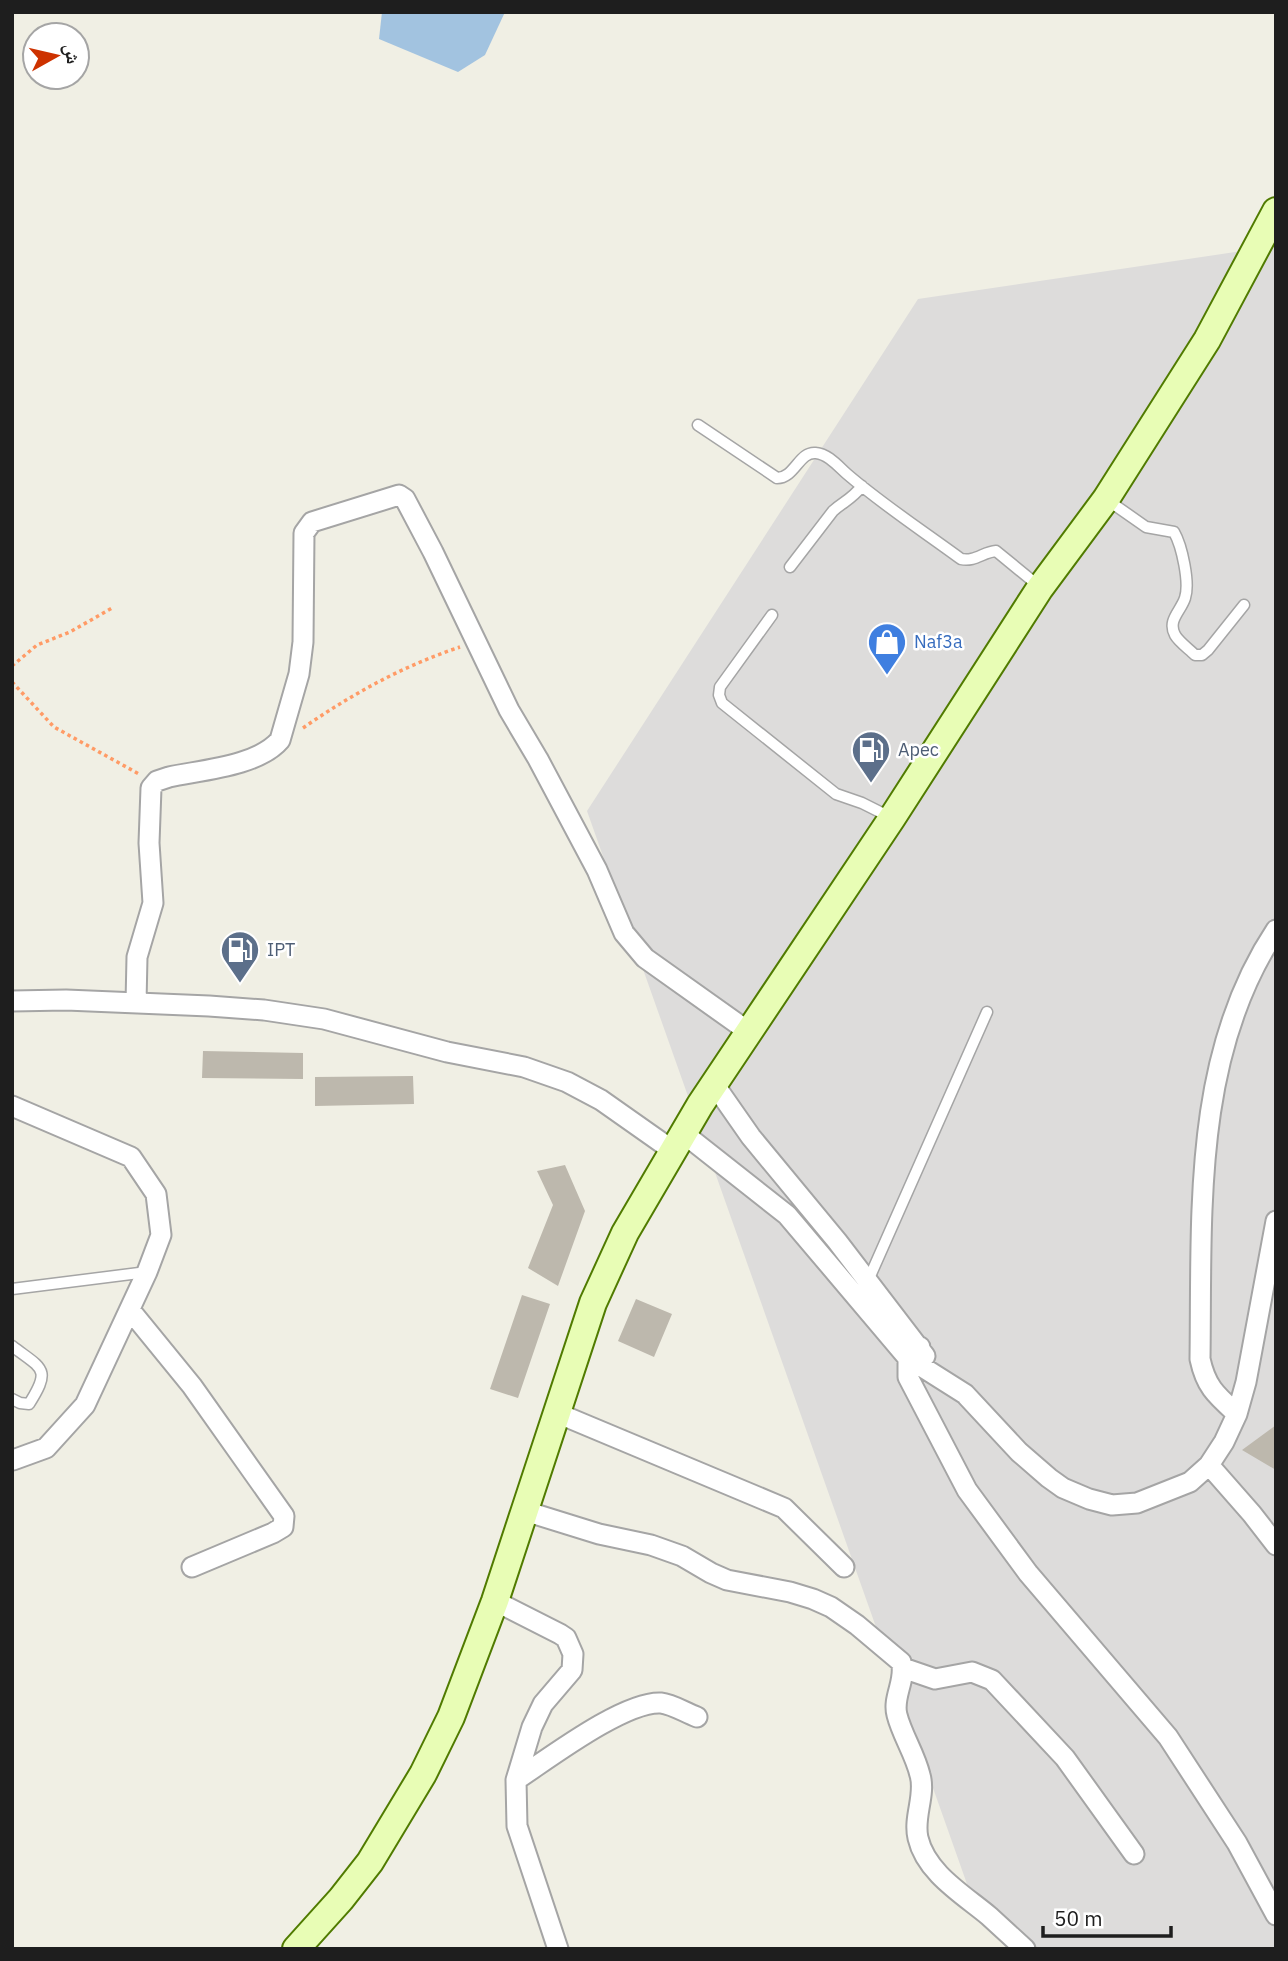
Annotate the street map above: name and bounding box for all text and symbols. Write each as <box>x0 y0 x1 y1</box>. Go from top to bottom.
north arrow <box>21 21 91 91</box>
text: ش <box>60 42 86 65</box>
shop icon: Naf3a <box>866 621 908 676</box>
place label: Naf3a <box>914 630 963 653</box>
fuel station icon: Apec <box>850 729 892 784</box>
place label: Apec <box>898 738 939 761</box>
fuel station icon: IPT <box>219 929 261 984</box>
place label: IPT <box>267 938 295 961</box>
scale bar <box>1043 1895 1171 1939</box>
text: 50 m <box>1054 1904 1103 1932</box>

